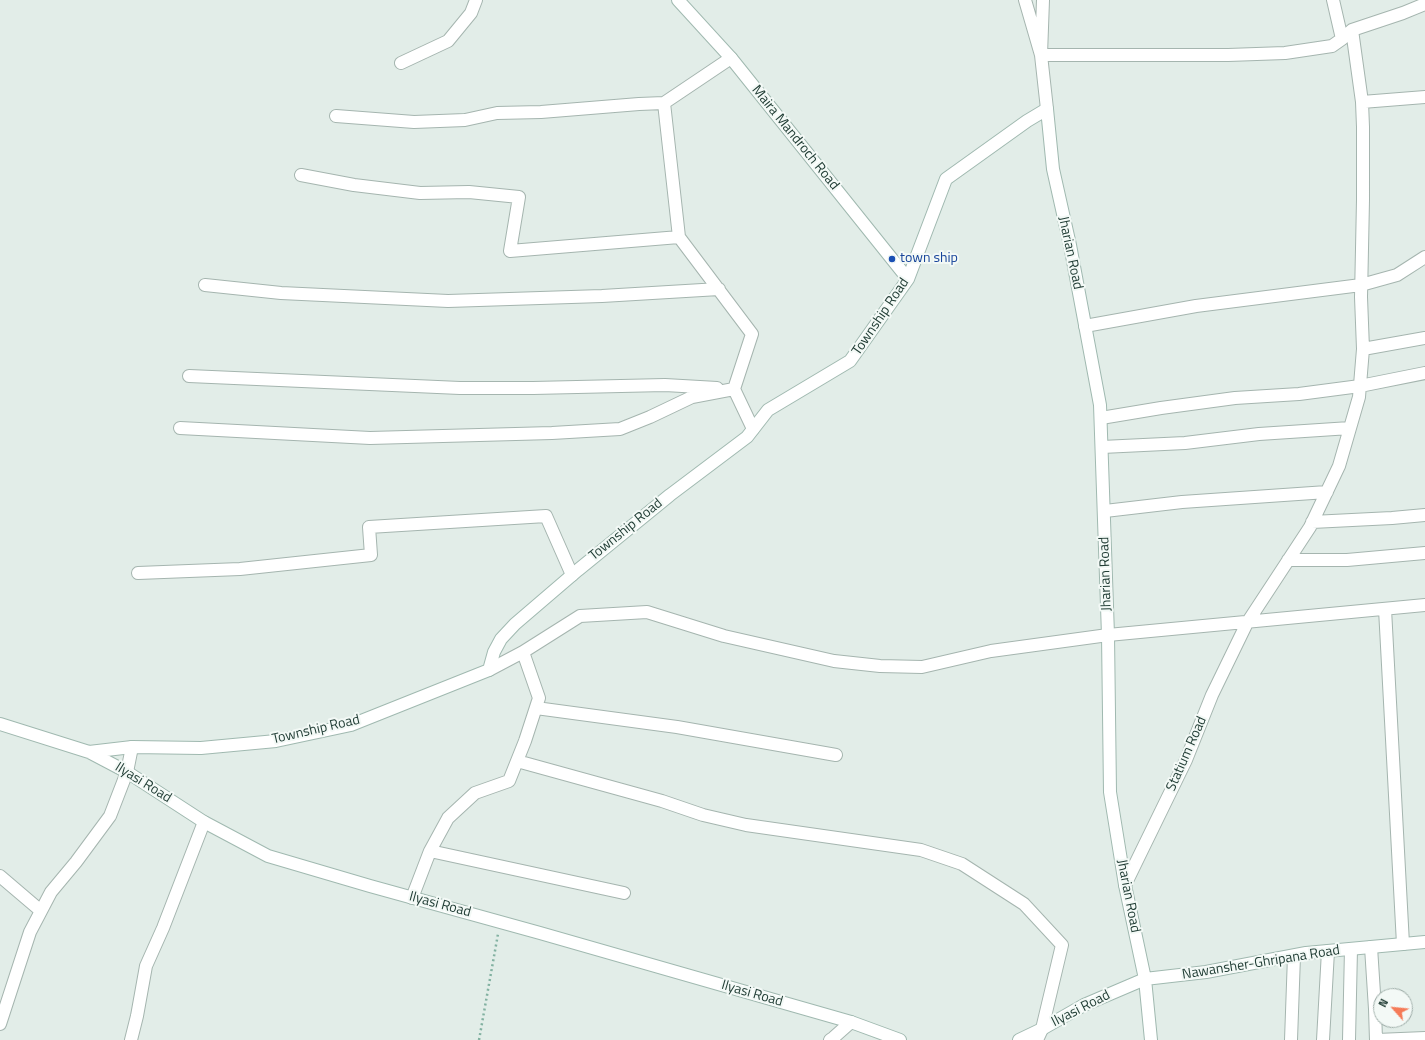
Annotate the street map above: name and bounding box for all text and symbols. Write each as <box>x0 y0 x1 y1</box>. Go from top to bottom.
street label: Maira Mandroch Road <box>748 82 842 194</box>
street label: Jharian Road <box>1054 215 1086 291</box>
place label: town ship <box>900 251 958 267</box>
marker: town ship <box>887 254 897 264</box>
street label: Township Road <box>849 275 913 359</box>
street label: Township Road <box>586 495 666 565</box>
street label: Jharian Road <box>1096 537 1116 611</box>
street label: Township Road <box>271 712 361 748</box>
street label: Statium Road <box>1163 714 1211 794</box>
street label: Ilyasi Road <box>112 759 174 807</box>
street label: Jharian Road <box>1113 858 1143 934</box>
street label: Ilyasi Road <box>407 889 473 921</box>
street label: Nawansher-Ghripana Road <box>1181 942 1341 984</box>
street label: Ilyasi Road <box>719 977 785 1011</box>
street label: Ilyasi Road <box>1049 987 1113 1031</box>
north arrow <box>1373 988 1413 1028</box>
text: N <box>1374 996 1392 1010</box>

